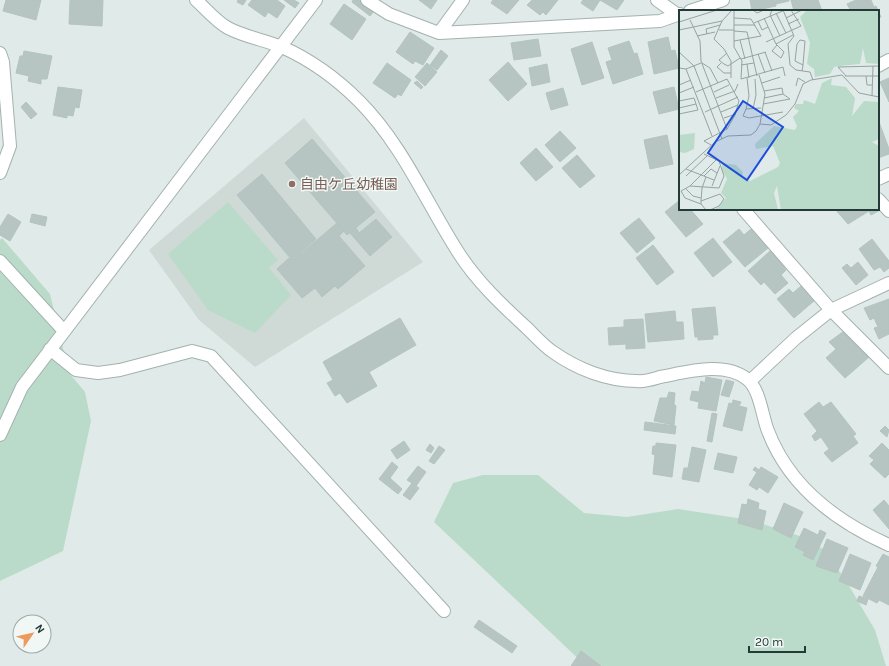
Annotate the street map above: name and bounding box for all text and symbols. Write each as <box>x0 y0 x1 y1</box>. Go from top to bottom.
inset map <box>679 10 879 210</box>
place label: 自由ケ丘幼稚園 <box>300 176 398 193</box>
marker: 自由ケ丘幼稚園 <box>287 179 297 189</box>
north arrow <box>12 614 52 654</box>
text: N <box>32 622 47 636</box>
scale bar <box>749 628 805 654</box>
text: 20 m <box>755 635 783 649</box>

